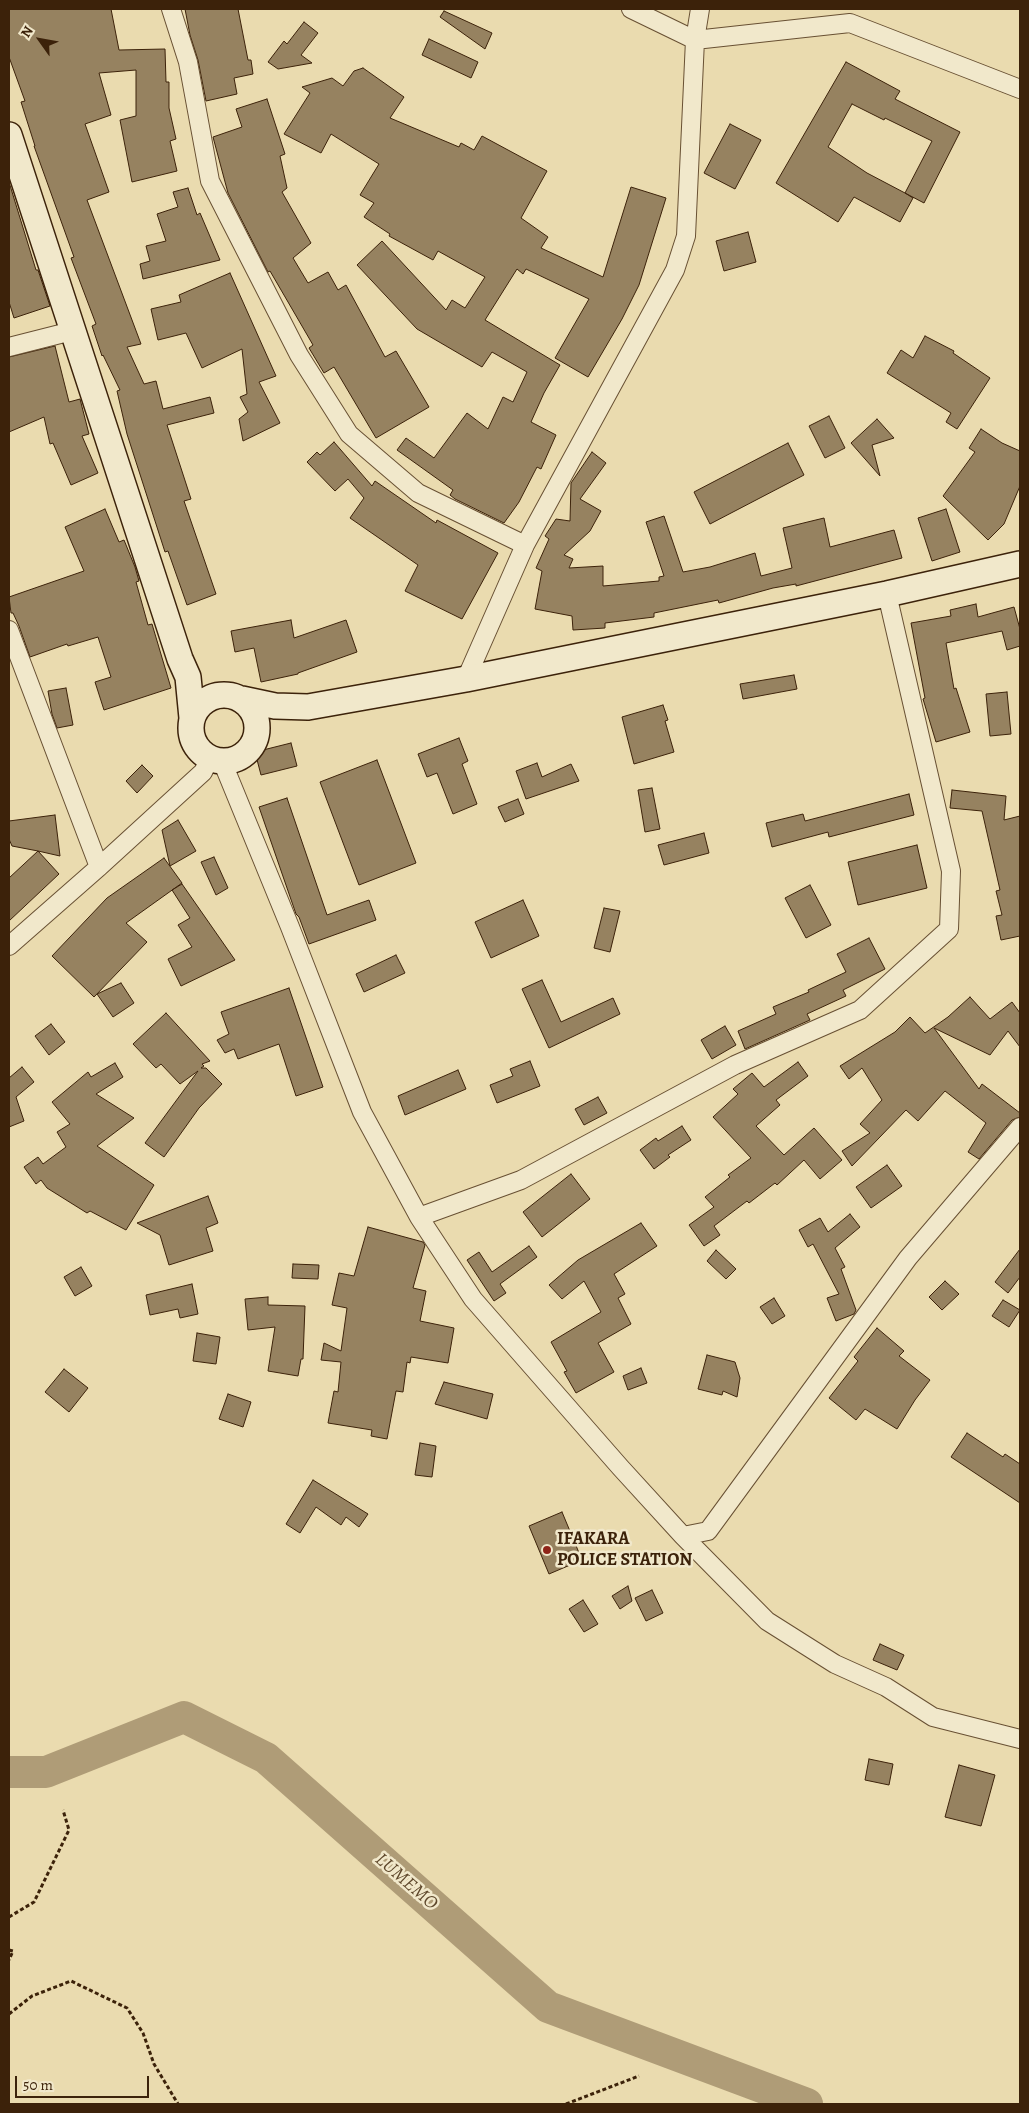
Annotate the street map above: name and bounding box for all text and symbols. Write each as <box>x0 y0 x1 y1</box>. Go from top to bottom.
north arrow <box>15 15 65 65</box>
text: N <box>16 22 38 41</box>
place label: IFAKARA POLICE STATION <box>557 1529 692 1572</box>
marker: IFAKARA POLICE STATION <box>541 1544 553 1556</box>
water label: LUMEMO <box>370 1849 442 1915</box>
scale bar <box>18 2066 151 2098</box>
text: 50 m <box>23 2075 53 2095</box>

